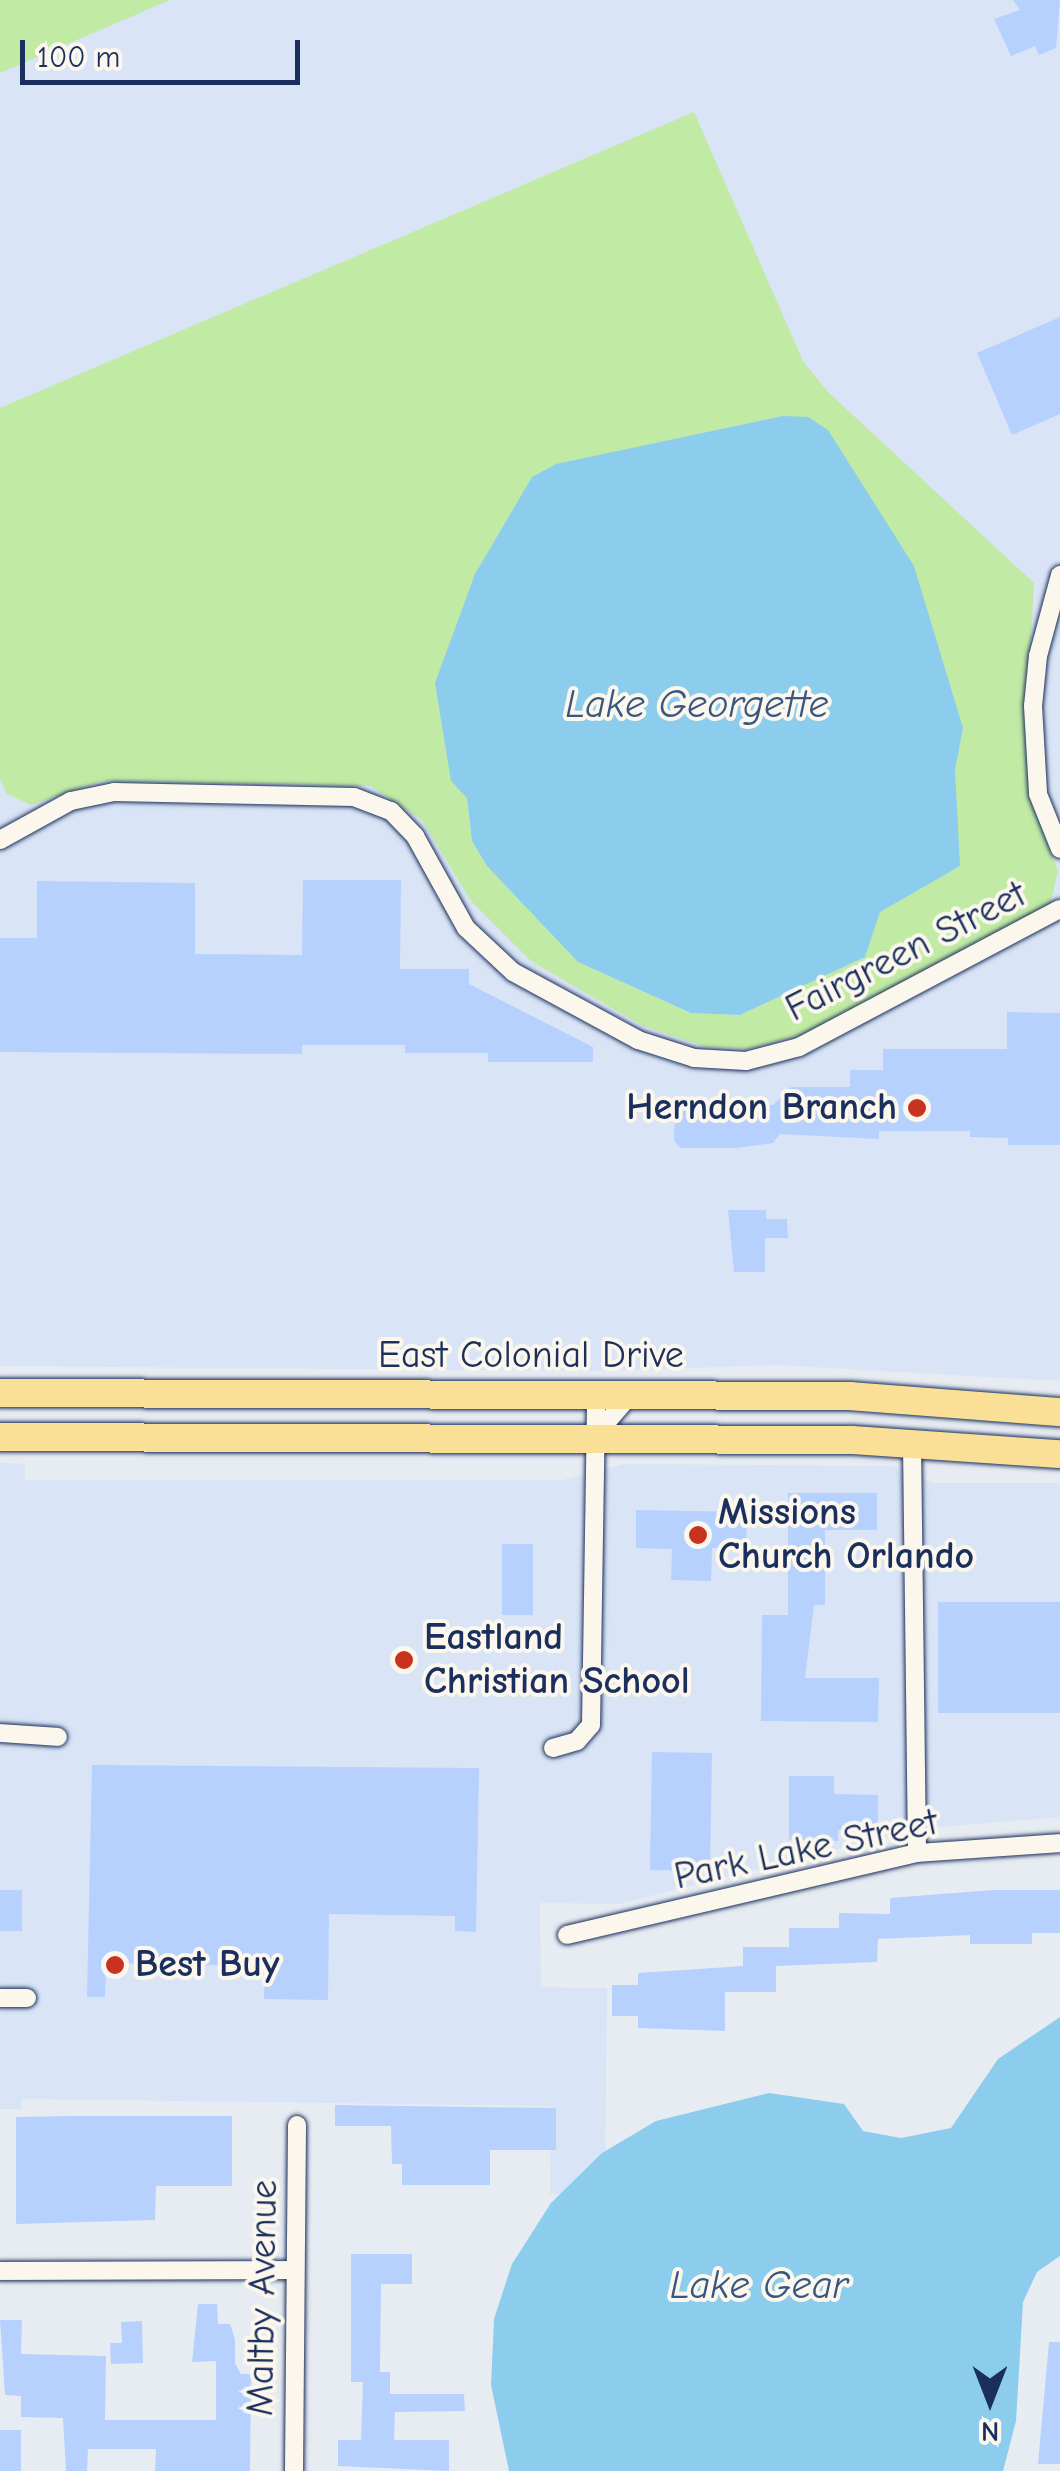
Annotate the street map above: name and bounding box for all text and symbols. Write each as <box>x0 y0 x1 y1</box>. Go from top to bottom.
scale bar <box>25 20 305 82</box>
text: 100 m <box>37 40 120 75</box>
water label: Lake Georgette <box>565 680 829 728</box>
street label: Fairgreen Street <box>778 872 1034 1032</box>
place label: Herndon Branch <box>626 1085 897 1131</box>
marker: Herndon Branch <box>906 1097 928 1119</box>
street label: East Colonial Drive <box>378 1333 684 1379</box>
place label: Missions Church Orlando <box>718 1490 974 1580</box>
marker: Missions Church Orlando <box>687 1524 709 1546</box>
place label: Eastland Christian School <box>424 1615 690 1705</box>
marker: Eastland Christian School <box>393 1649 415 1671</box>
street label: Park Lake Street <box>670 1800 942 1900</box>
place label: Best Buy <box>135 1942 279 1988</box>
marker: Best Buy <box>104 1954 126 1976</box>
street label: Maltby Avenue <box>238 2180 288 2416</box>
water label: Lake Gear <box>670 2261 848 2309</box>
north arrow <box>940 2351 1040 2451</box>
text: N <box>981 2415 999 2447</box>

